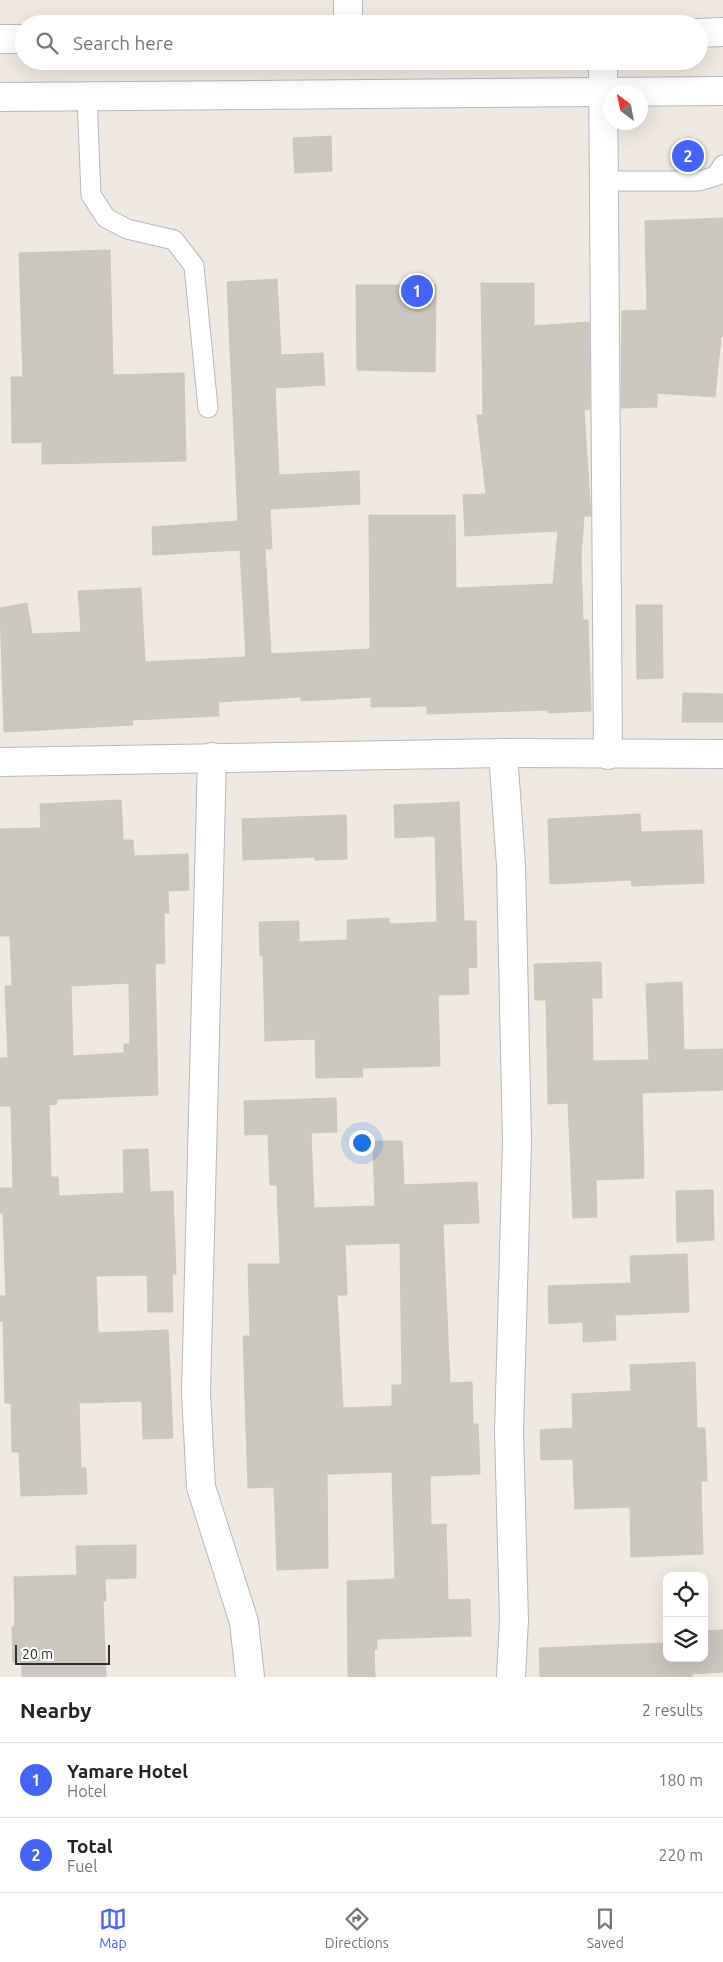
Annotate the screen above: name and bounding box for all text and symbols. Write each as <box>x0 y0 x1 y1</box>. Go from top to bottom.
search box <box>15 15 708 70</box>
icon: search <box>33 29 61 57</box>
text: Search here <box>73 32 173 54</box>
north arrow <box>603 85 648 130</box>
pin: 2 <box>672 137 704 175</box>
pin: 1 <box>401 272 433 310</box>
your location <box>349 1130 375 1156</box>
map controls <box>663 1572 708 1662</box>
button: locate <box>663 1572 708 1617</box>
button: layers <box>663 1617 708 1662</box>
scale bar <box>15 1642 110 1665</box>
text: 20 m <box>22 1646 53 1662</box>
text: Nearby <box>20 1698 91 1722</box>
text: 2 results <box>642 1701 703 1719</box>
text: Yamare Hotel <box>67 1760 188 1782</box>
text: 1 <box>31 1771 41 1789</box>
text: 180 m <box>658 1771 703 1789</box>
text: Hotel <box>67 1782 107 1800</box>
text: Total <box>67 1835 113 1857</box>
text: 2 <box>31 1846 41 1864</box>
text: 220 m <box>658 1846 703 1864</box>
text: Fuel <box>67 1857 97 1875</box>
tab: Map <box>99 1905 127 1951</box>
tab: Directions <box>325 1905 389 1951</box>
tab: Saved <box>587 1905 624 1951</box>

